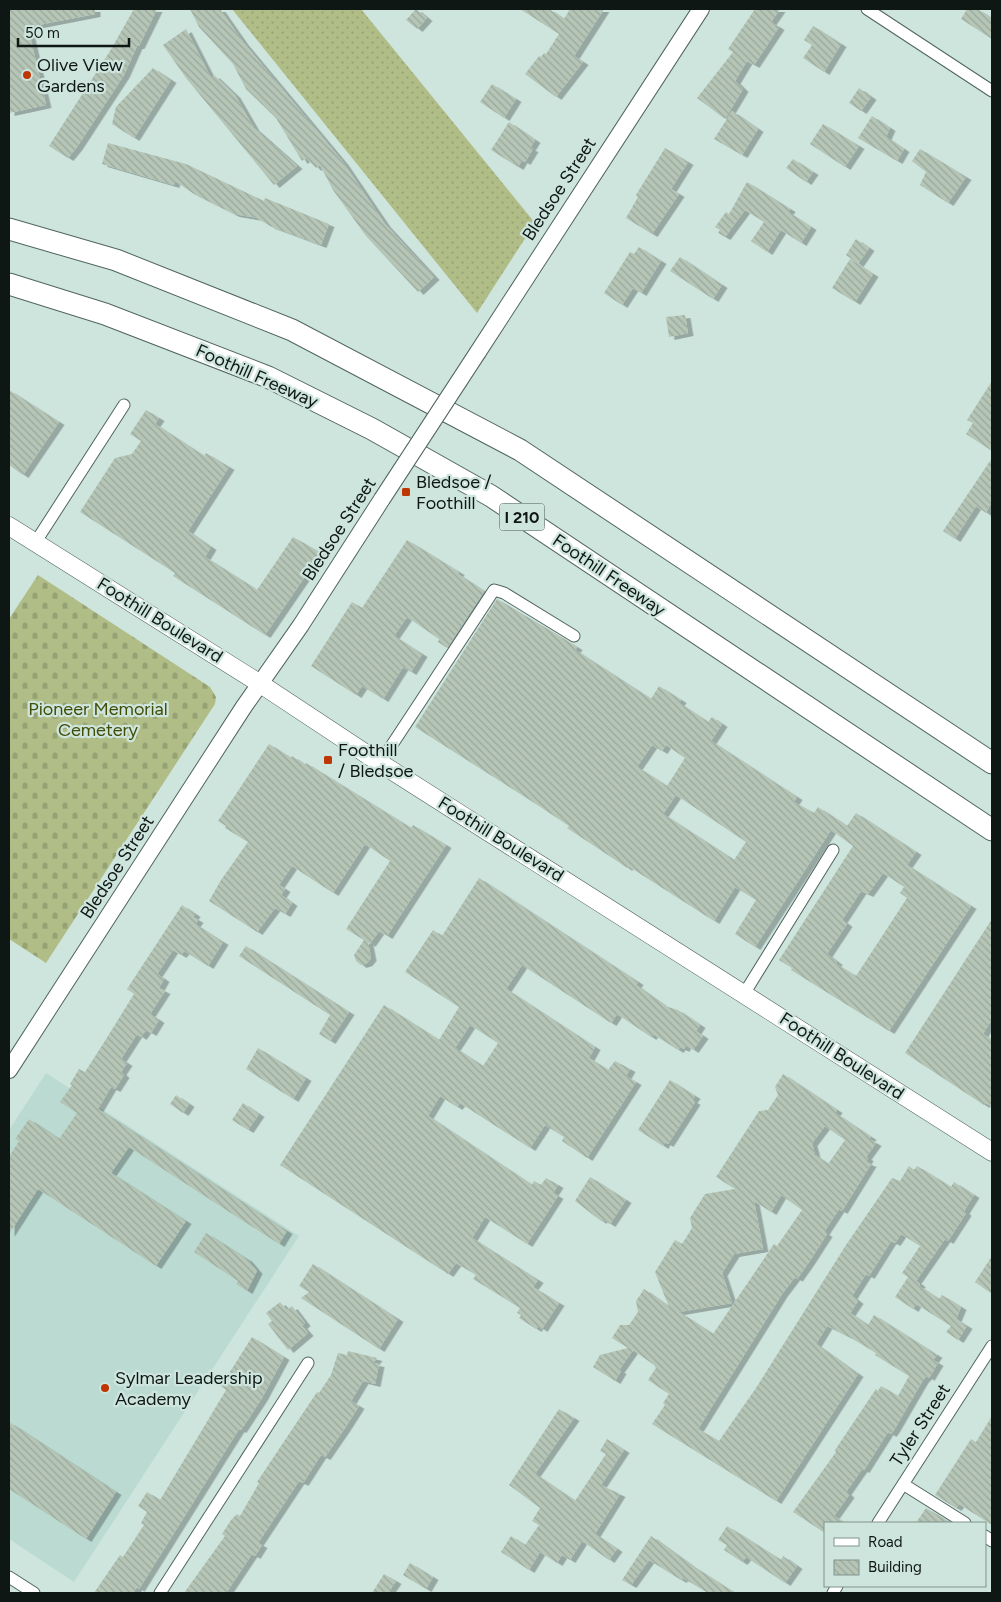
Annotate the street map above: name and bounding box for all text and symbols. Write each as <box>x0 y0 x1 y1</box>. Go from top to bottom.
scale bar <box>18 15 129 47</box>
text: 50 m <box>25 24 60 42</box>
place label: Olive View Gardens <box>37 54 123 97</box>
marker: Olive View Gardens <box>21 69 33 81</box>
street label: Bledsoe Street <box>517 133 601 245</box>
street label: Foothill Freeway <box>192 339 322 413</box>
place label: Bledsoe / Foothill <box>416 471 491 514</box>
street label: Bledsoe Street <box>297 473 381 585</box>
marker: Bledsoe / Foothill <box>400 486 412 498</box>
road number: I 210 <box>500 504 544 530</box>
street label: Foothill Freeway <box>548 529 670 621</box>
street label: Foothill Boulevard <box>93 573 227 667</box>
park label: Pioneer Memorial Cemetery <box>28 698 168 741</box>
place label: Foothill / Bledsoe <box>338 739 414 782</box>
marker: Foothill / Bledsoe <box>322 754 334 766</box>
street label: Foothill Boulevard <box>434 792 568 886</box>
street label: Bledsoe Street <box>75 811 159 923</box>
street label: Foothill Boulevard <box>776 1008 908 1104</box>
place label: Sylmar Leadership Academy <box>115 1367 263 1410</box>
street label: Tyler Street <box>885 1379 955 1470</box>
marker: Sylmar Leadership Academy <box>99 1382 111 1394</box>
legend <box>824 1522 986 1587</box>
text: Road <box>868 1533 903 1551</box>
text: Building <box>868 1558 922 1576</box>

